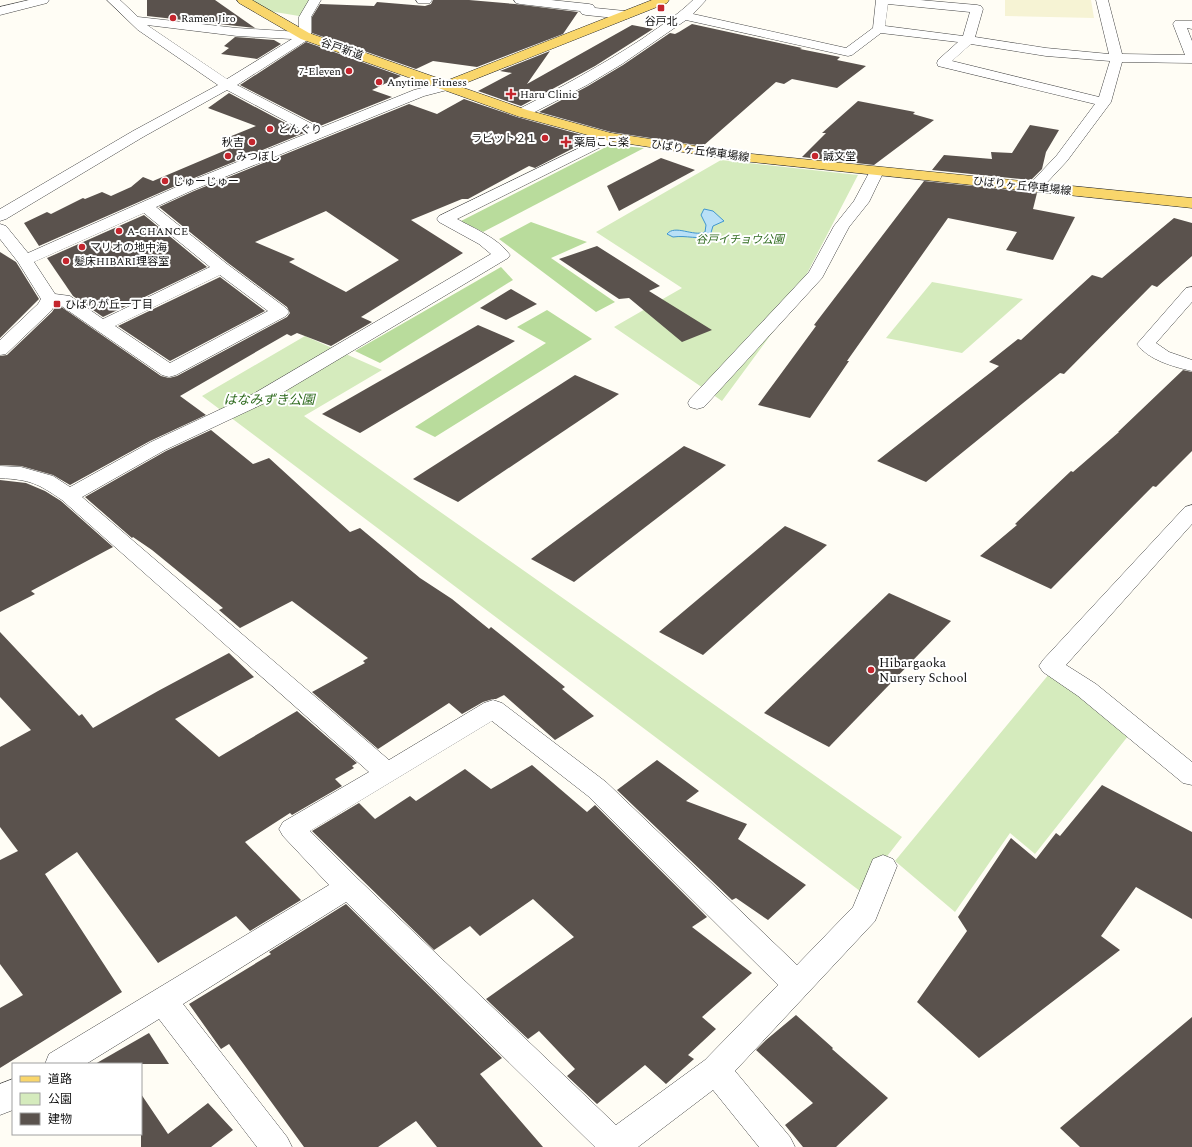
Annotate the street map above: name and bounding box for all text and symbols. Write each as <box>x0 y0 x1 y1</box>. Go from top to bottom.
marker: 谷戸北 <box>656 3 666 13</box>
place label: Ramen Jiro <box>181 10 236 27</box>
marker: Ramen Jiro <box>168 13 178 23</box>
place label: 谷戸北 <box>645 13 678 30</box>
street label: 谷戸新道 <box>318 34 366 64</box>
place label: 7-Eleven <box>299 63 341 80</box>
marker: 7-Eleven <box>344 66 354 76</box>
place label: Anytime Fitness <box>387 74 467 91</box>
marker: Anytime Fitness <box>374 77 384 87</box>
place label: Haru Clinic <box>520 86 577 103</box>
marker: Haru Clinic <box>505 88 517 100</box>
place label: どんぐり <box>278 121 322 138</box>
marker: どんぐり <box>265 124 275 134</box>
place label: ラビット２１ <box>471 130 537 147</box>
marker: ラビット２１ <box>540 133 550 143</box>
place label: 秋吉 <box>222 134 244 151</box>
place label: 薬局ここ楽 <box>574 134 629 151</box>
street label: ひばりヶ丘停車場線 <box>650 136 750 166</box>
marker: 秋吉 <box>247 137 257 147</box>
marker: 薬局ここ楽 <box>561 137 571 147</box>
place label: みつぼし <box>236 148 280 165</box>
place label: 誠文堂 <box>823 148 856 165</box>
marker: みつぼし <box>223 151 233 161</box>
marker: 誠文堂 <box>810 151 820 161</box>
street label: ひばりヶ丘停車場線 <box>972 172 1072 200</box>
place label: じゅーじゅー <box>173 173 239 190</box>
marker: じゅーじゅー <box>160 176 170 186</box>
place label: A-CHANCE <box>127 223 188 240</box>
marker: A-CHANCE <box>114 226 124 236</box>
park label: 谷戸イチョウ公園 <box>696 231 786 248</box>
place label: マリオの地中海 <box>90 239 167 256</box>
marker: マリオの地中海 <box>77 242 87 252</box>
place label: 髪床HIBARI理容室 <box>74 253 169 270</box>
marker: 髪床HIBARI理容室 <box>61 256 71 266</box>
place label: ひばりが丘一丁目 <box>65 296 153 313</box>
marker: ひばりが丘一丁目 <box>52 299 62 309</box>
park label: はなみずき公園 <box>223 390 316 410</box>
place label: Hibargaoka Nursery School <box>879 653 967 688</box>
marker: Hibargaoka Nursery School <box>866 665 876 675</box>
legend <box>12 1063 142 1135</box>
text: 道路 <box>48 1070 72 1089</box>
text: 公園 <box>48 1090 72 1109</box>
text: 建物 <box>48 1110 72 1129</box>

